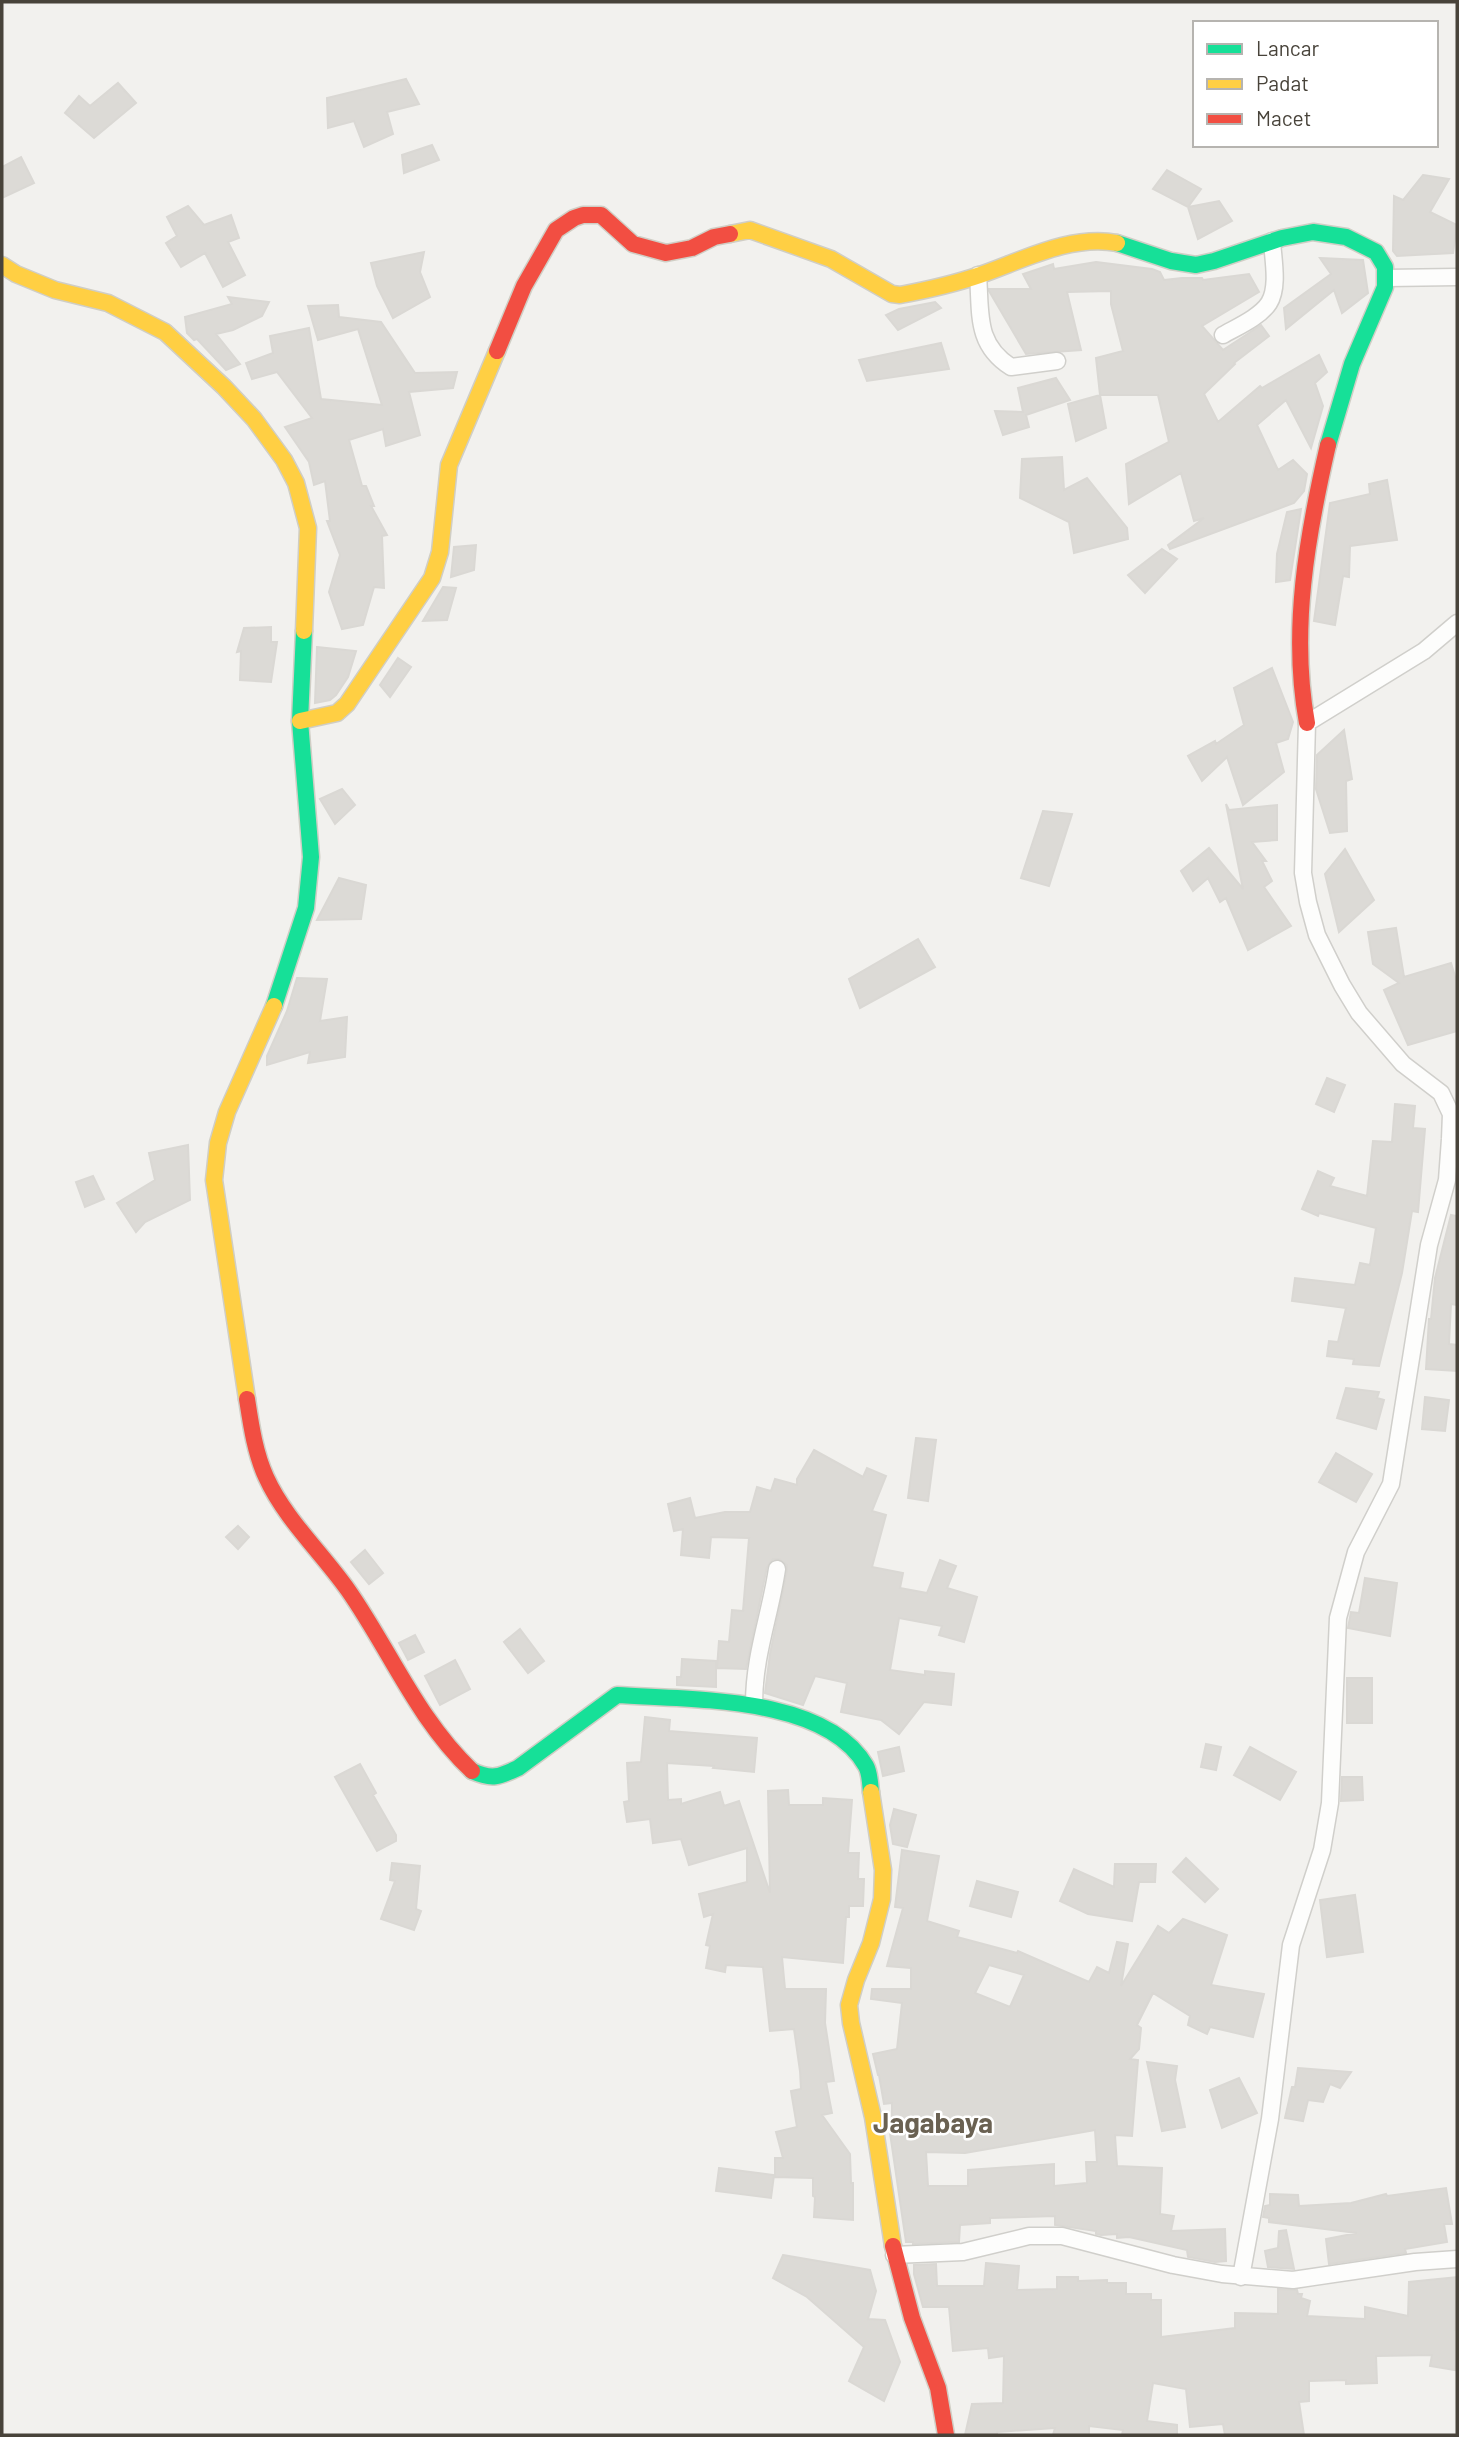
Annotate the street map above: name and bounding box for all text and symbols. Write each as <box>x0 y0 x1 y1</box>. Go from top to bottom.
legend <box>1193 21 1438 147</box>
text: Lancar <box>1256 35 1319 60</box>
text: Padat <box>1256 70 1309 95</box>
text: Macet <box>1256 105 1311 130</box>
district label: Jagabaya <box>873 2105 993 2139</box>

